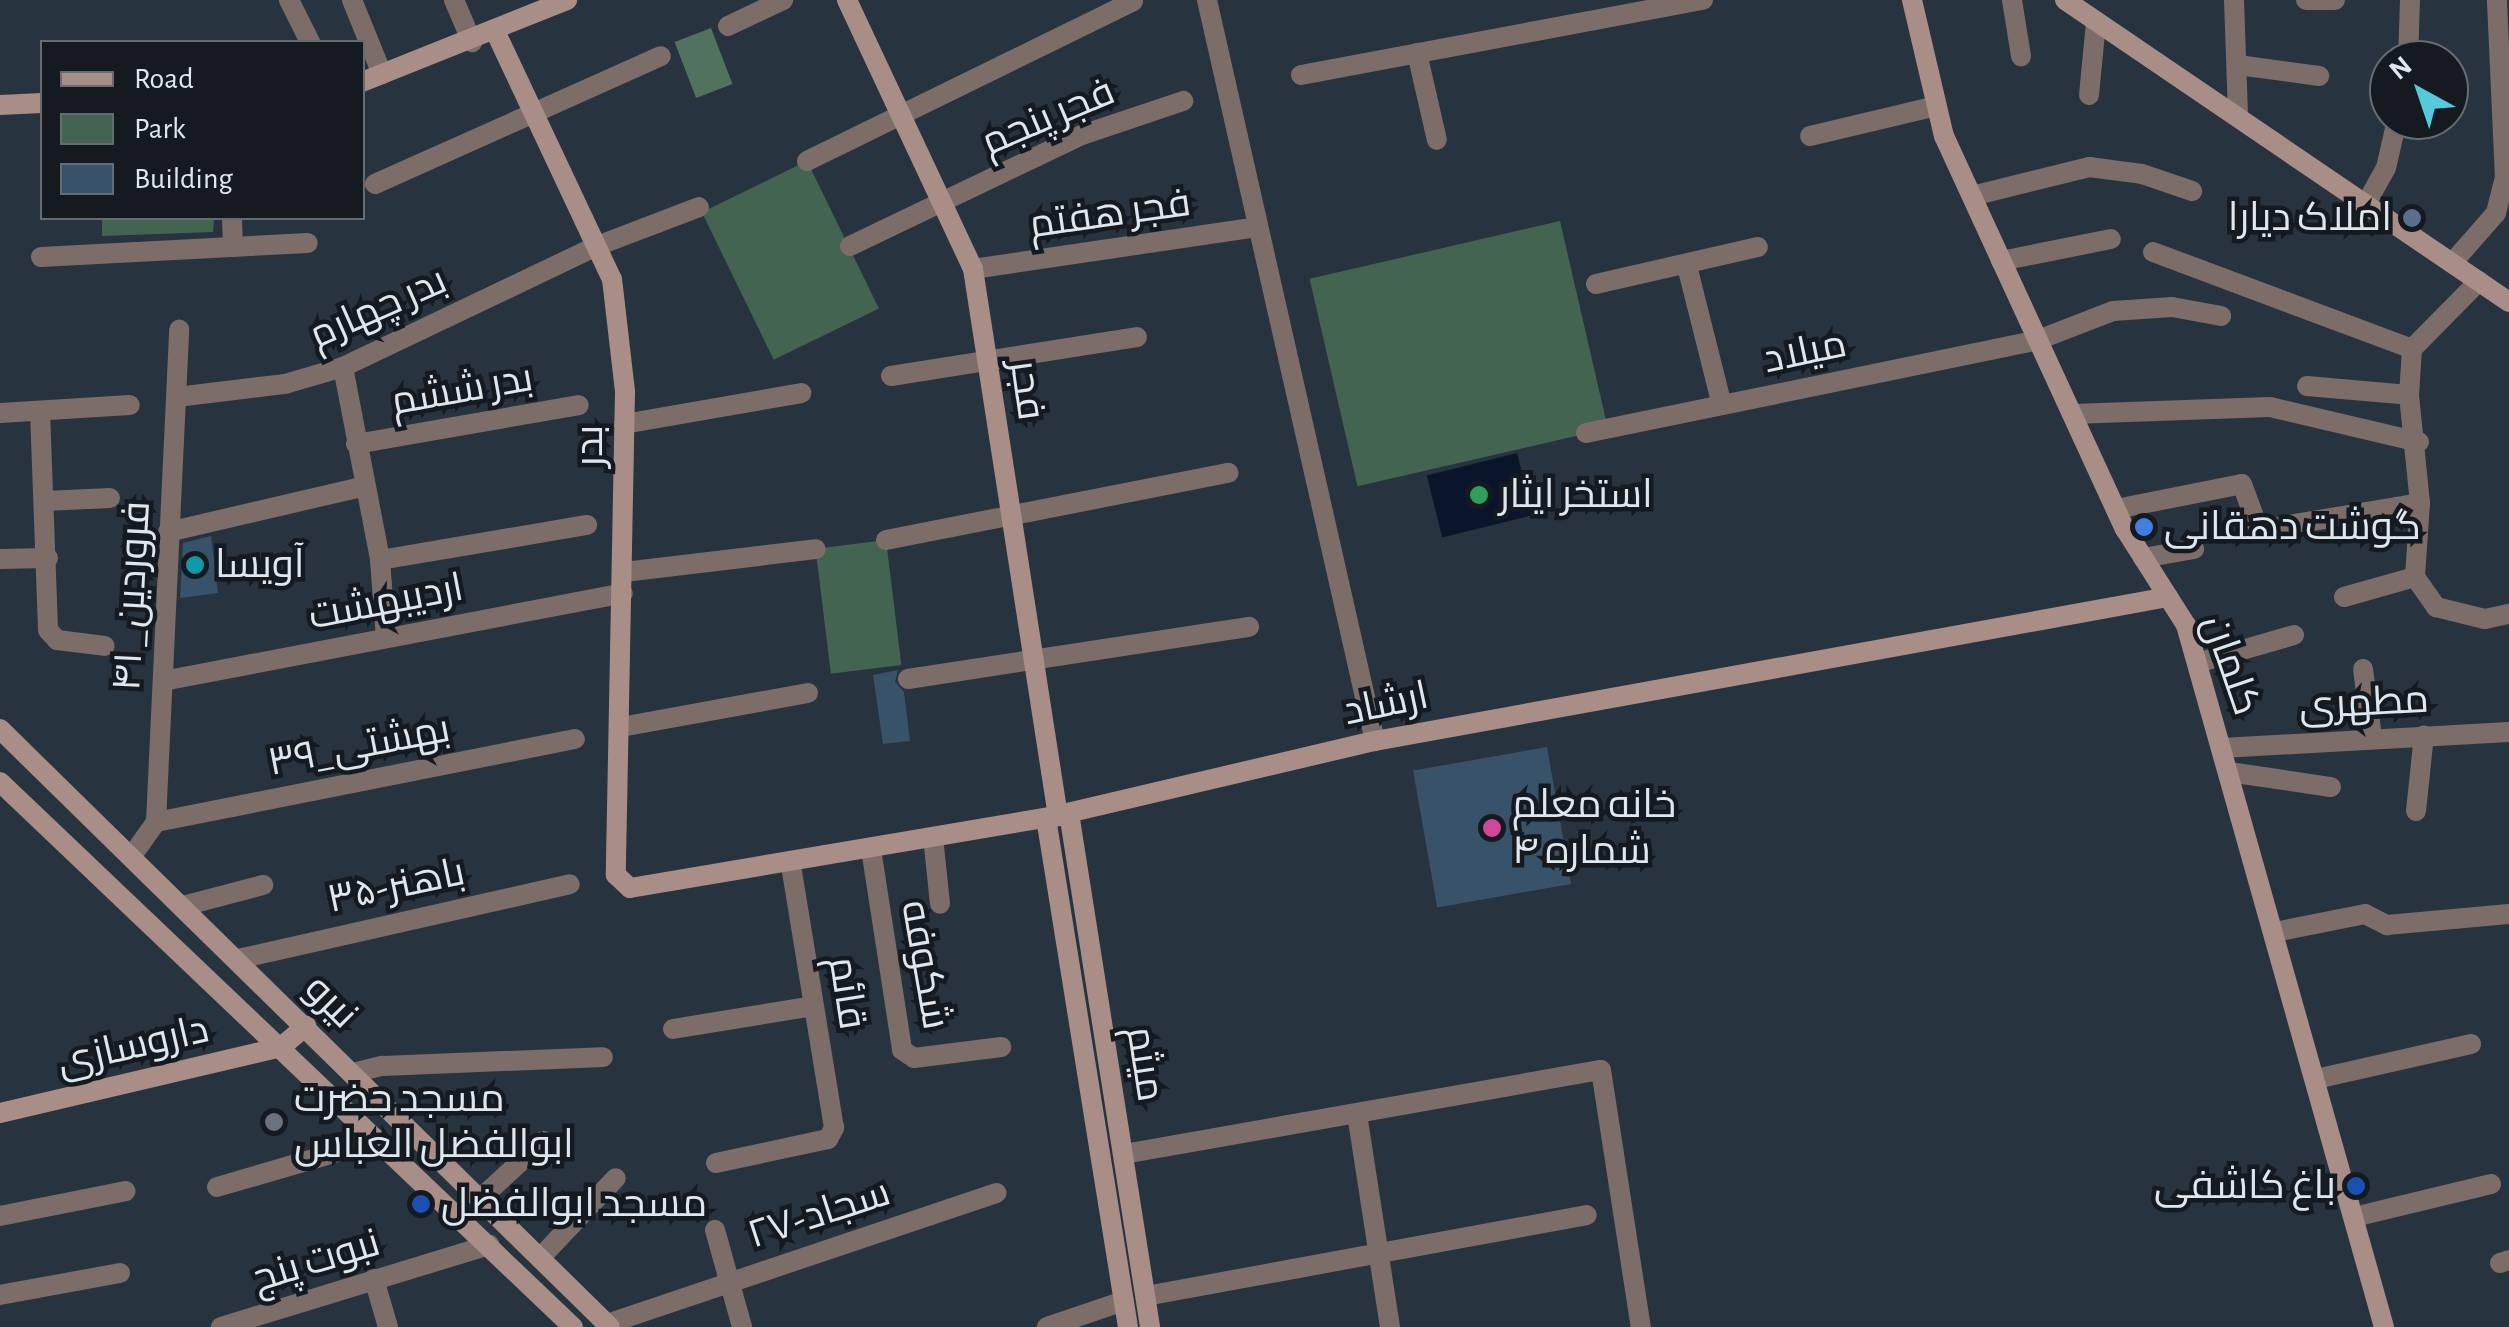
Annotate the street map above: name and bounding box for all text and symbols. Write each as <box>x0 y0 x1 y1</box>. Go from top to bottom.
legend <box>40 40 365 220</box>
north arrow <box>2369 40 2469 140</box>
text: N <box>2385 52 2417 86</box>
text: Road <box>134 64 194 94</box>
street label: فجر پنجم <box>974 68 1122 166</box>
text: Park <box>134 114 186 144</box>
text: Building <box>134 164 233 194</box>
street label: فجر هفتم <box>1026 179 1194 249</box>
place label: املاک دیارا <box>2228 194 2392 242</box>
marker: املاک دیارا <box>2401 207 2423 229</box>
street label: بدر چهارم <box>302 257 454 359</box>
street label: میلاد <box>1759 320 1851 384</box>
street label: بدر ششم <box>387 354 537 426</box>
street label: فجر <box>999 357 1055 423</box>
street label: بدر <box>566 425 614 467</box>
place label: استخر ایثار <box>1499 471 1653 519</box>
marker: استخر ایثار <box>1468 484 1490 506</box>
street label: ۴۱ _فروردین <box>103 500 161 692</box>
place label: گوشت دهقانی <box>2164 503 2421 551</box>
marker: گوشت دهقانی <box>2133 516 2155 538</box>
place label: آویسا <box>215 541 304 589</box>
marker: آویسا <box>184 554 206 576</box>
street label: اردیبهشت <box>305 564 467 640</box>
street label: کلمان <box>2192 609 2270 721</box>
street label: ارشاد <box>1339 672 1433 736</box>
street label: مطهری <box>2298 676 2430 730</box>
street label: ۳۹_بهشتی <box>264 705 454 787</box>
place label: خانه معلم شماره ۴ <box>1512 781 1676 875</box>
marker: خانه معلم شماره ۴ <box>1481 817 1503 839</box>
street label: ۳۵-باهنر <box>323 848 469 924</box>
street label: شکوفه <box>890 897 960 1033</box>
street label: قائم <box>818 953 876 1033</box>
street label: نیرو <box>294 965 368 1039</box>
street label: داروسازی <box>53 1005 213 1087</box>
street label: میثم <box>1115 1023 1175 1105</box>
place label: مسجد حضرت ابوالفضل العباس <box>294 1075 574 1169</box>
marker: مسجد حضرت ابوالفضل العباس <box>263 1111 285 1133</box>
place label: باغ کاشفی <box>2154 1162 2336 1210</box>
street label: ۲۷-سجاد <box>742 1169 896 1259</box>
marker: باغ کاشفی <box>2345 1175 2367 1197</box>
place label: مسجد ابوالفضل <box>441 1180 707 1228</box>
marker: مسجد ابوالفضل <box>410 1193 432 1215</box>
street label: نبوت پنج <box>246 1219 386 1303</box>

